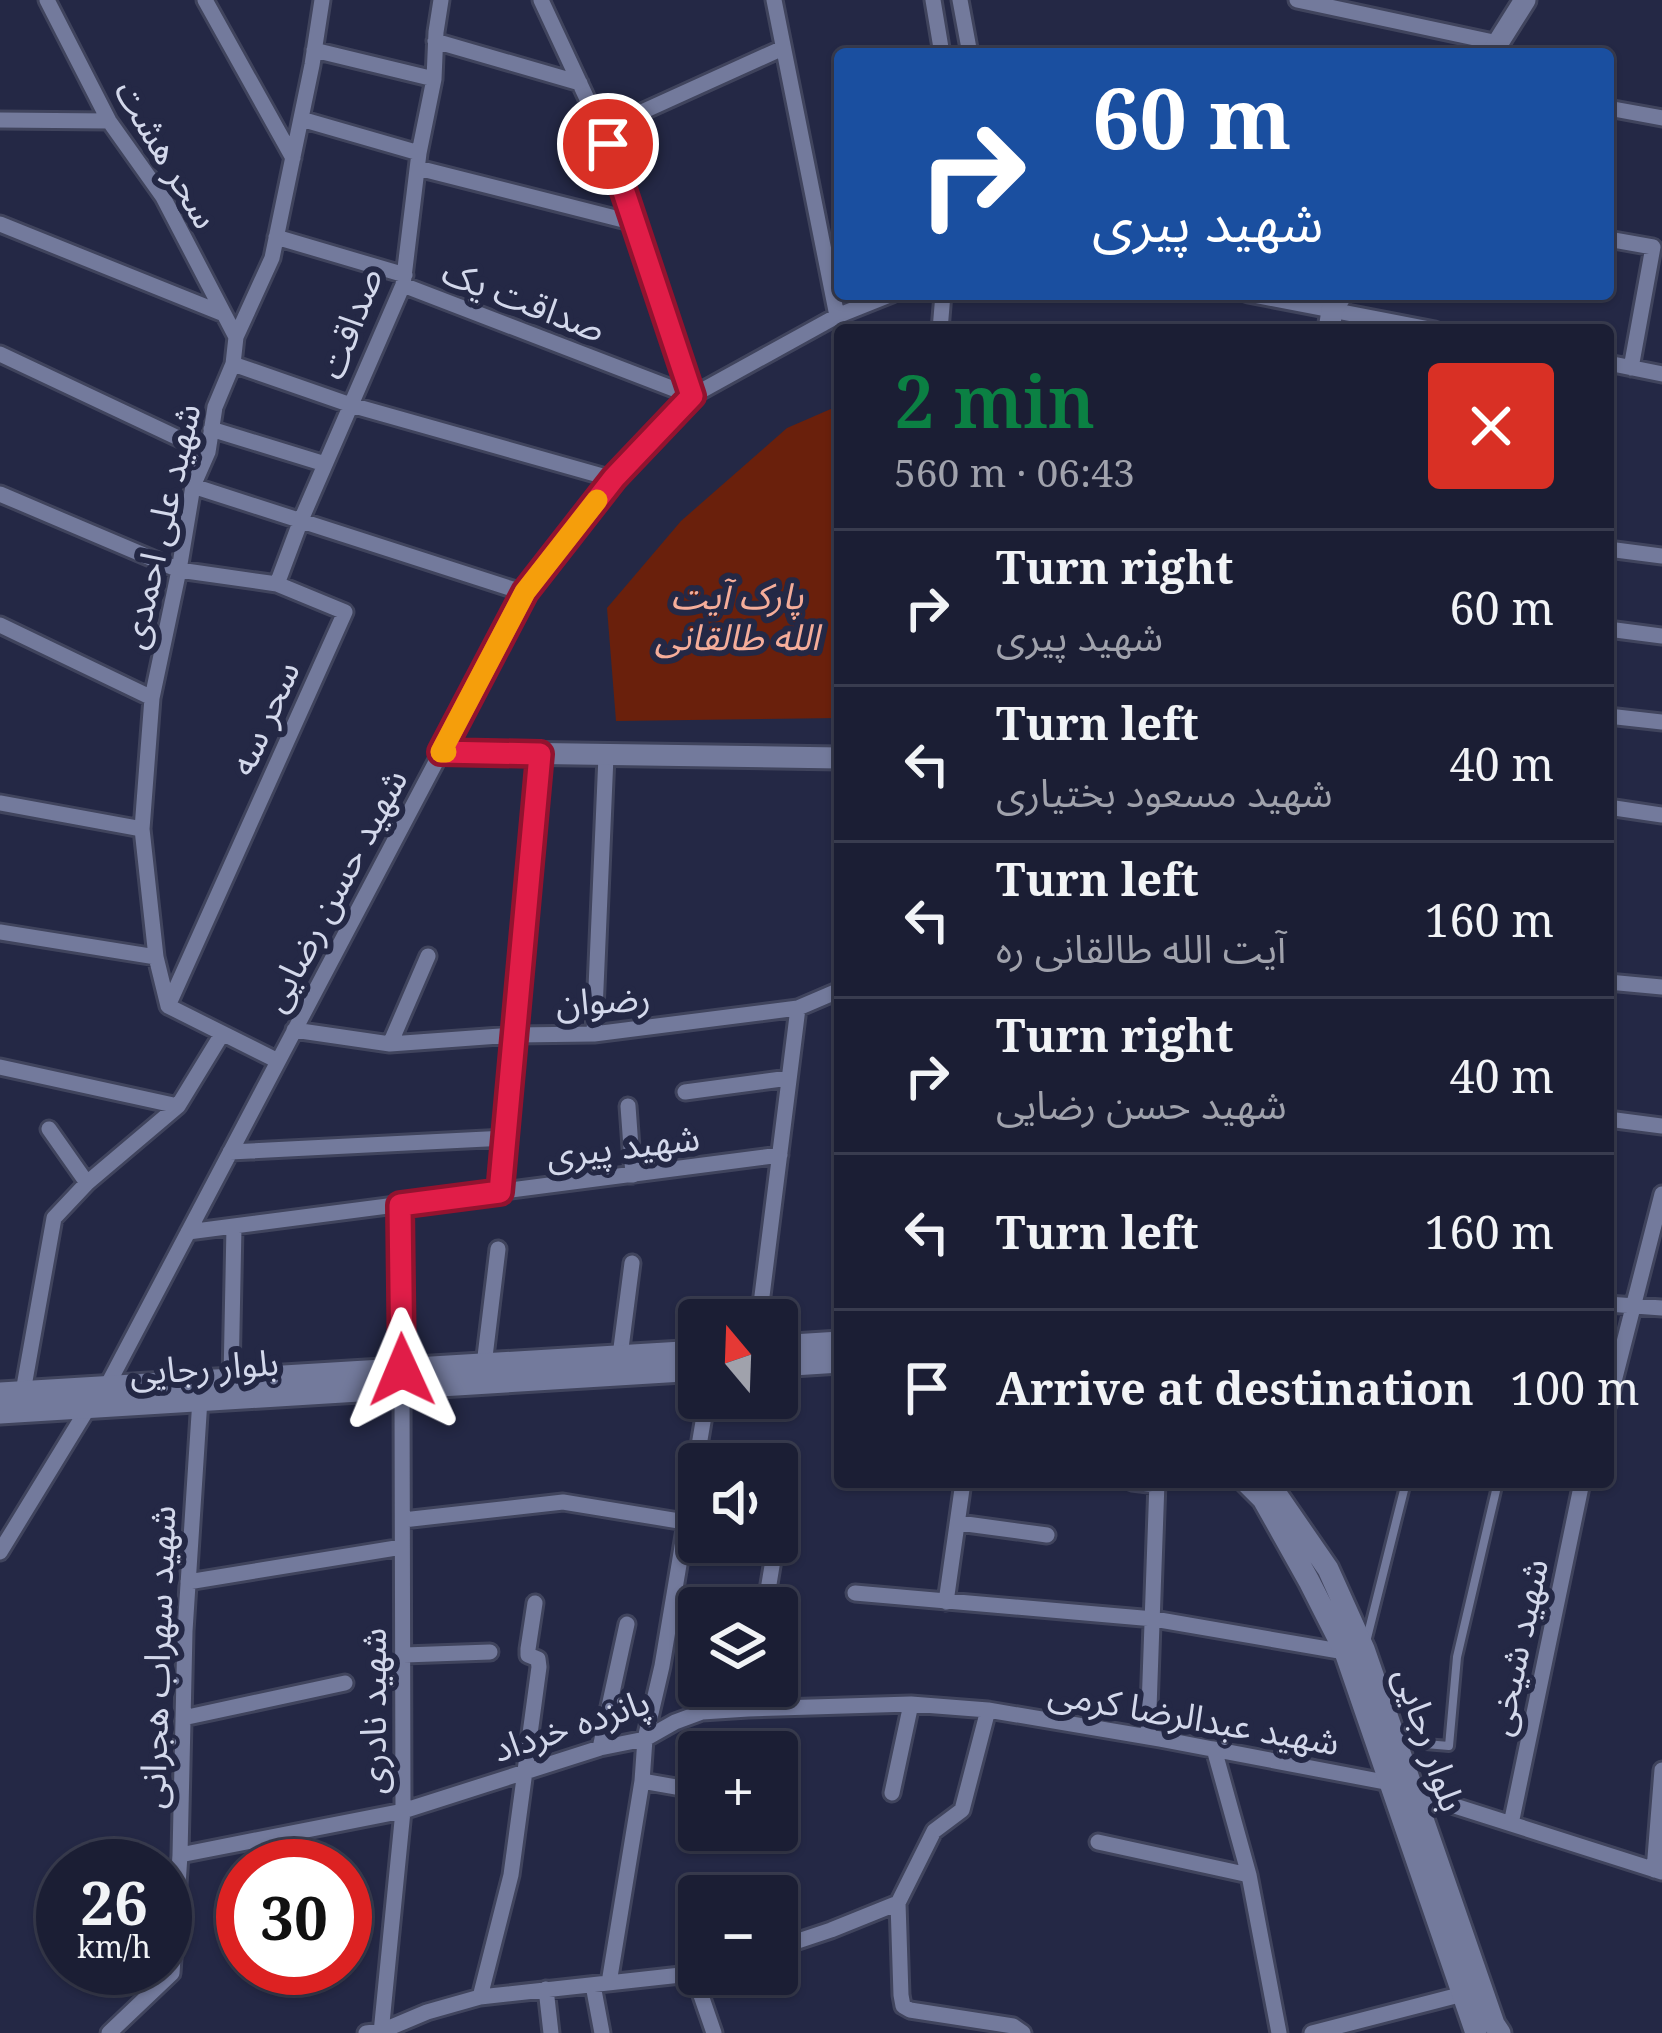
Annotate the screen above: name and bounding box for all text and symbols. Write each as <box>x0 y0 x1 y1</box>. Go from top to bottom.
text: 60 m <box>1092 59 1292 174</box>
street label: سحر هشت <box>104 70 231 237</box>
pin <box>557 93 659 195</box>
icon: right <box>894 96 1050 252</box>
icon: arrive <box>575 111 641 177</box>
text: شهید پیری <box>1092 184 1323 258</box>
street label: صداقت یک <box>436 246 613 353</box>
street label: صداقت <box>306 260 393 386</box>
text: 2 min <box>894 351 1095 449</box>
button: close <box>1428 363 1554 489</box>
street label: شهید علی احمدی <box>107 398 212 653</box>
text: 560 m · 06:43 <box>894 445 1135 498</box>
text: Turn right <box>996 536 1233 597</box>
park label: پارک آیت الله طالقانی <box>655 571 823 661</box>
icon: right <box>894 575 960 641</box>
text: 60 m <box>1449 577 1554 638</box>
text: شهید پیری <box>996 609 1163 662</box>
street label: سحر سه <box>217 653 310 783</box>
text: Turn left <box>996 692 1199 753</box>
icon: left <box>894 731 960 797</box>
text: 40 m <box>1449 733 1554 794</box>
street label: شهید حسن رضایی <box>249 760 418 1020</box>
text: شهید مسعود بختیاری <box>996 765 1333 818</box>
text: Turn left <box>996 848 1199 909</box>
icon: left <box>894 887 960 953</box>
text: 160 m <box>1424 889 1554 950</box>
text: آیت الله طالقانی ره <box>996 921 1286 974</box>
street label: رضوان <box>554 972 652 1027</box>
text: Turn right <box>996 1004 1233 1065</box>
icon: right <box>894 1043 960 1109</box>
text: 40 m <box>1449 1045 1554 1106</box>
text: شهید حسن رضایی <box>996 1077 1287 1130</box>
street label: شهید پیری <box>543 1112 703 1180</box>
icon: left <box>894 1199 960 1265</box>
text: Turn left <box>996 1201 1199 1262</box>
text: 160 m <box>1424 1201 1554 1262</box>
north arrow <box>678 1299 798 1419</box>
map controls <box>678 1299 798 1995</box>
position arrow <box>339 1307 465 1433</box>
street label: بلوار رجایی <box>128 1337 280 1396</box>
icon: arrive <box>894 1355 960 1421</box>
text: Arrive at destination <box>996 1357 1474 1418</box>
text: 100 m <box>1510 1357 1640 1418</box>
button: sound <box>678 1443 798 1563</box>
street label: شهید سهراب هجرانی <box>127 1504 186 1810</box>
street label: شهید شیخی <box>1474 1554 1559 1740</box>
button: layers <box>678 1587 798 1707</box>
street label: شهید نادری <box>348 1628 397 1794</box>
street label: بلوار رجایی <box>1383 1660 1478 1817</box>
street label: شهید عبدالرضا کرمی <box>1045 1667 1343 1766</box>
street label: پانزده خرداد <box>486 1676 656 1773</box>
button: + <box>678 1731 798 1851</box>
speed limit sign: 30 <box>216 1839 372 1995</box>
text: 26 <box>80 1861 148 1943</box>
button: − <box>678 1875 798 1995</box>
text: km/h <box>77 1926 151 1967</box>

